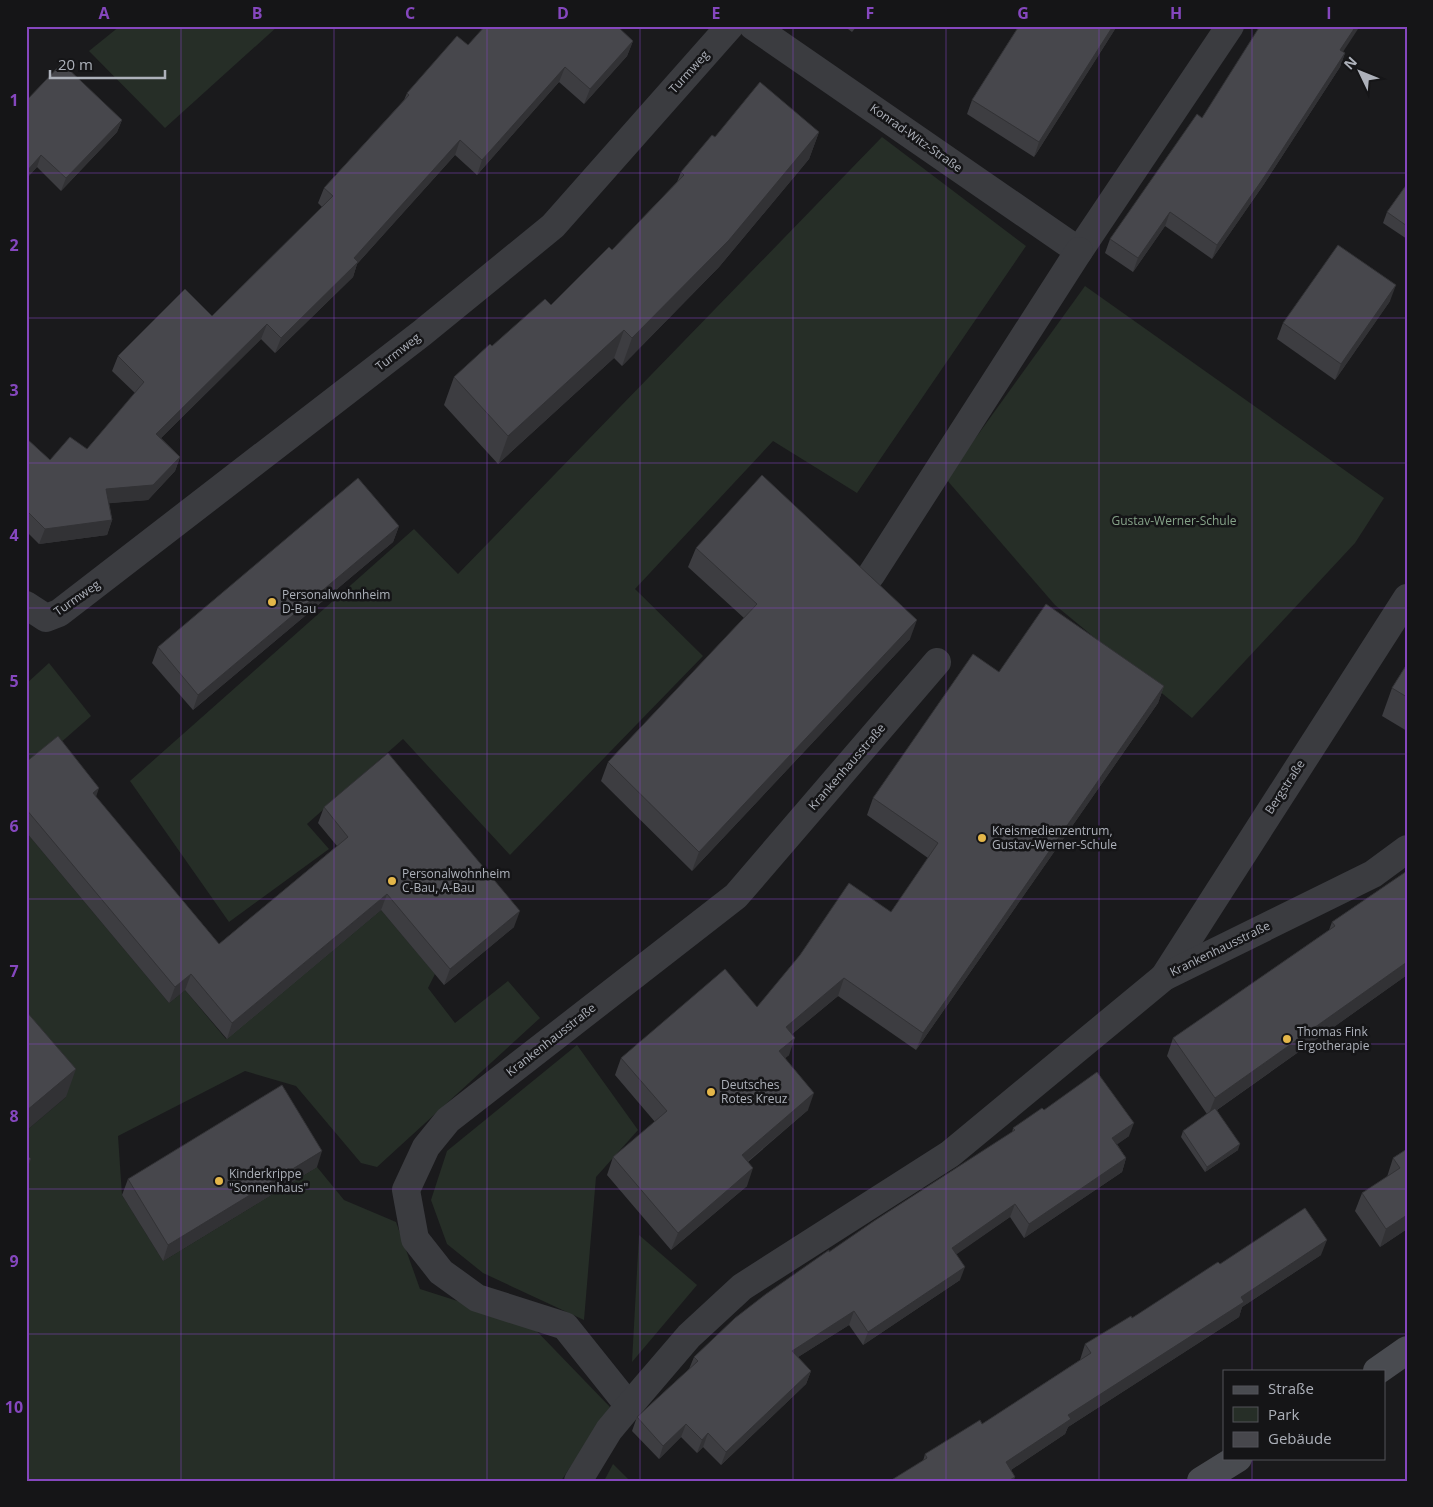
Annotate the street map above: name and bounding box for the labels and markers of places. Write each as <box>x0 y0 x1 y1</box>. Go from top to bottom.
place label: Personalwohnheim D-Bau <box>282 586 390 617</box>
marker: Personalwohnheim D-Bau <box>266 596 278 608</box>
place label: Kreismedienzentrum, Gustav-Werner-Schule <box>992 822 1117 853</box>
marker: Kreismedienzentrum, Gustav-Werner-Schule <box>976 832 988 844</box>
place label: Personalwohnheim C-Bau, A-Bau <box>402 865 510 896</box>
marker: Personalwohnheim C-Bau, A-Bau <box>386 875 398 887</box>
place label: Thomas Fink Ergotherapie <box>1297 1023 1370 1054</box>
marker: Thomas Fink Ergotherapie <box>1281 1033 1293 1045</box>
place label: Deutsches Rotes Kreuz <box>721 1076 788 1107</box>
marker: Deutsches Rotes Kreuz <box>705 1086 717 1098</box>
place label: Kinderkrippe "Sonnenhaus" <box>229 1165 308 1196</box>
marker: Kinderkrippe "Sonnenhaus" <box>213 1175 225 1187</box>

